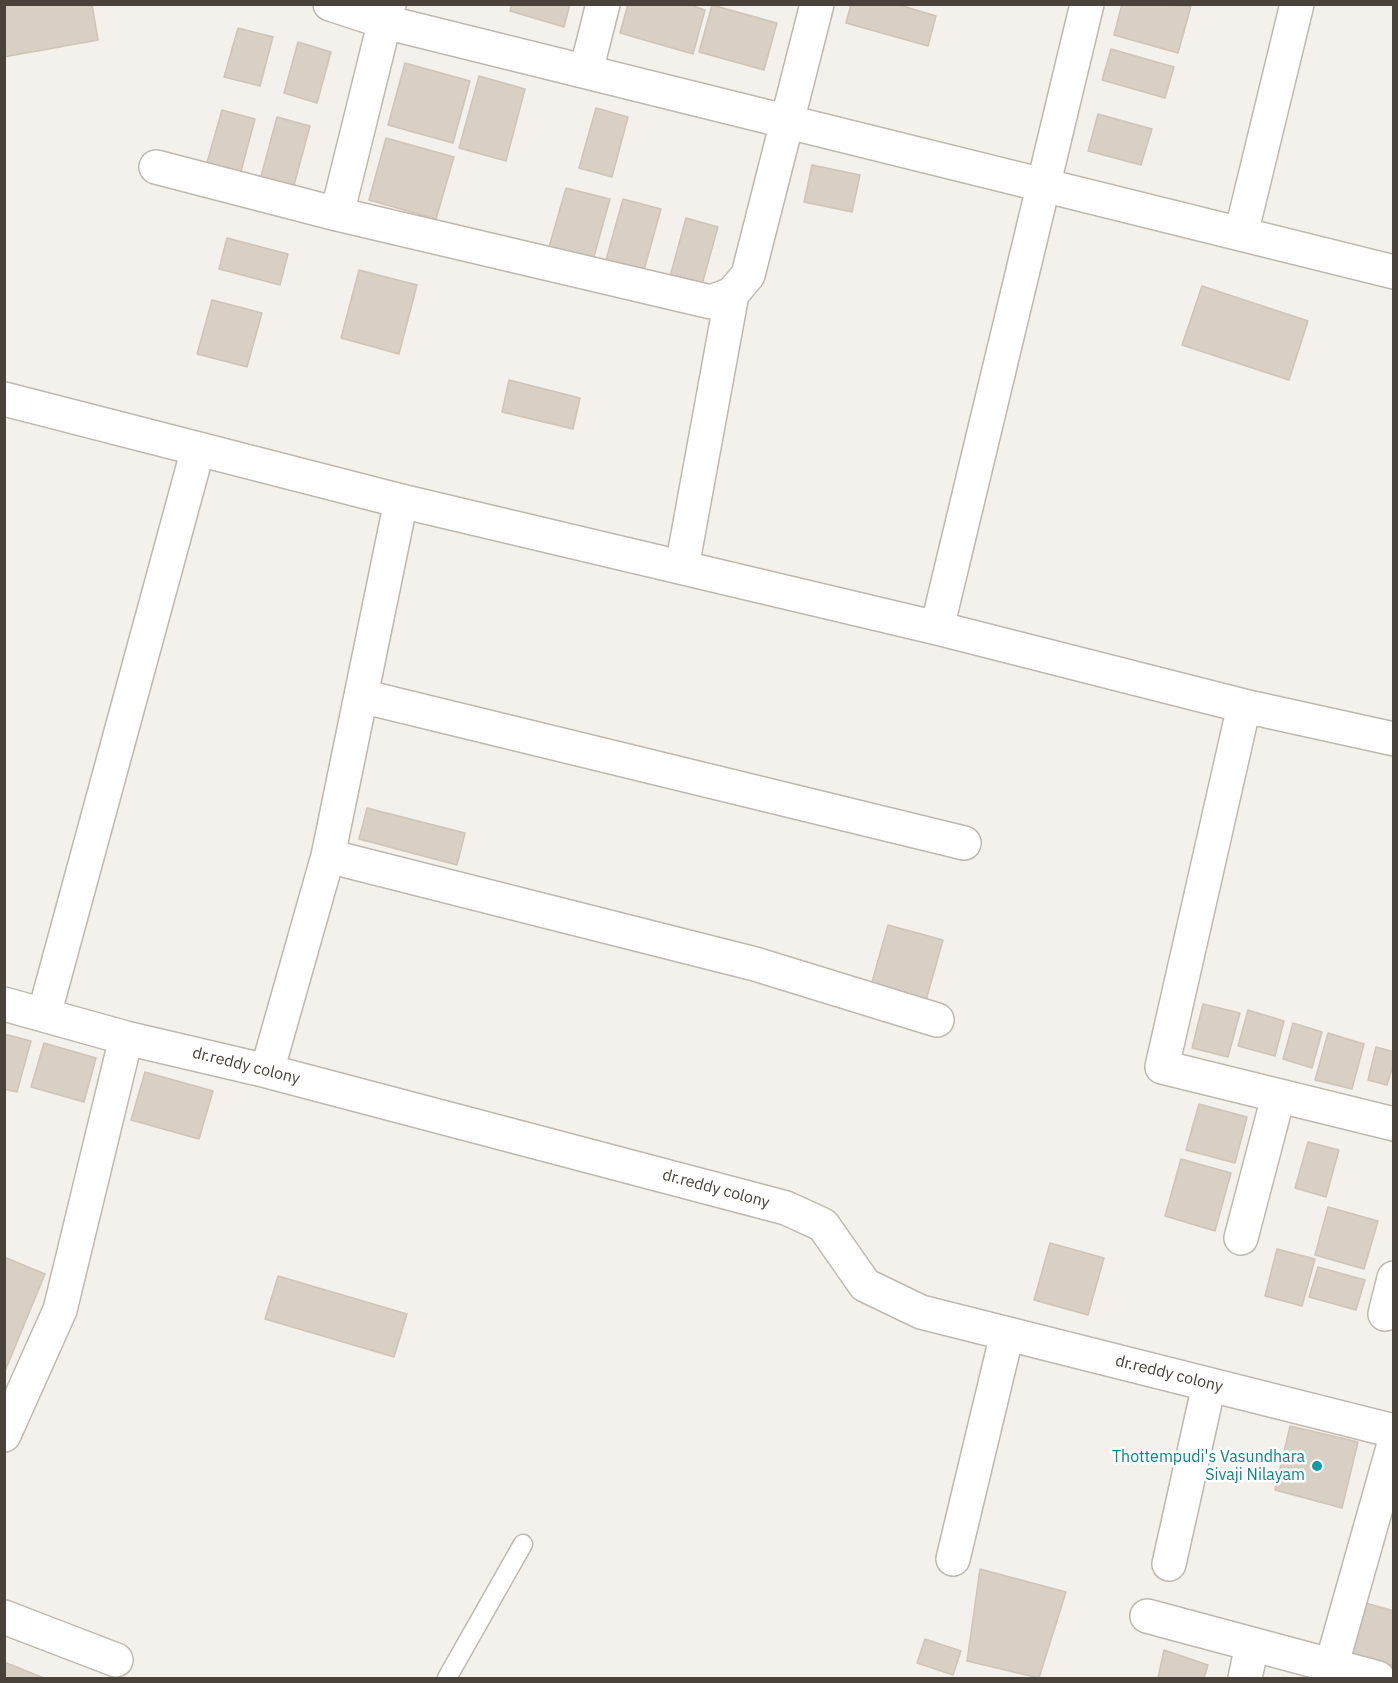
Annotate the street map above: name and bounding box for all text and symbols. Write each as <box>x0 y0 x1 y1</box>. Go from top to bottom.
street label: dr.reddy colony <box>190 1043 302 1089</box>
street label: dr.reddy colony <box>660 1165 772 1213</box>
street label: dr.reddy colony <box>1113 1351 1225 1397</box>
place label: Thottempudi's Vasundhara Sivaji Nilayam <box>1112 1447 1305 1485</box>
marker: Thottempudi's Vasundhara Sivaji Nilayam <box>1310 1459 1324 1473</box>

